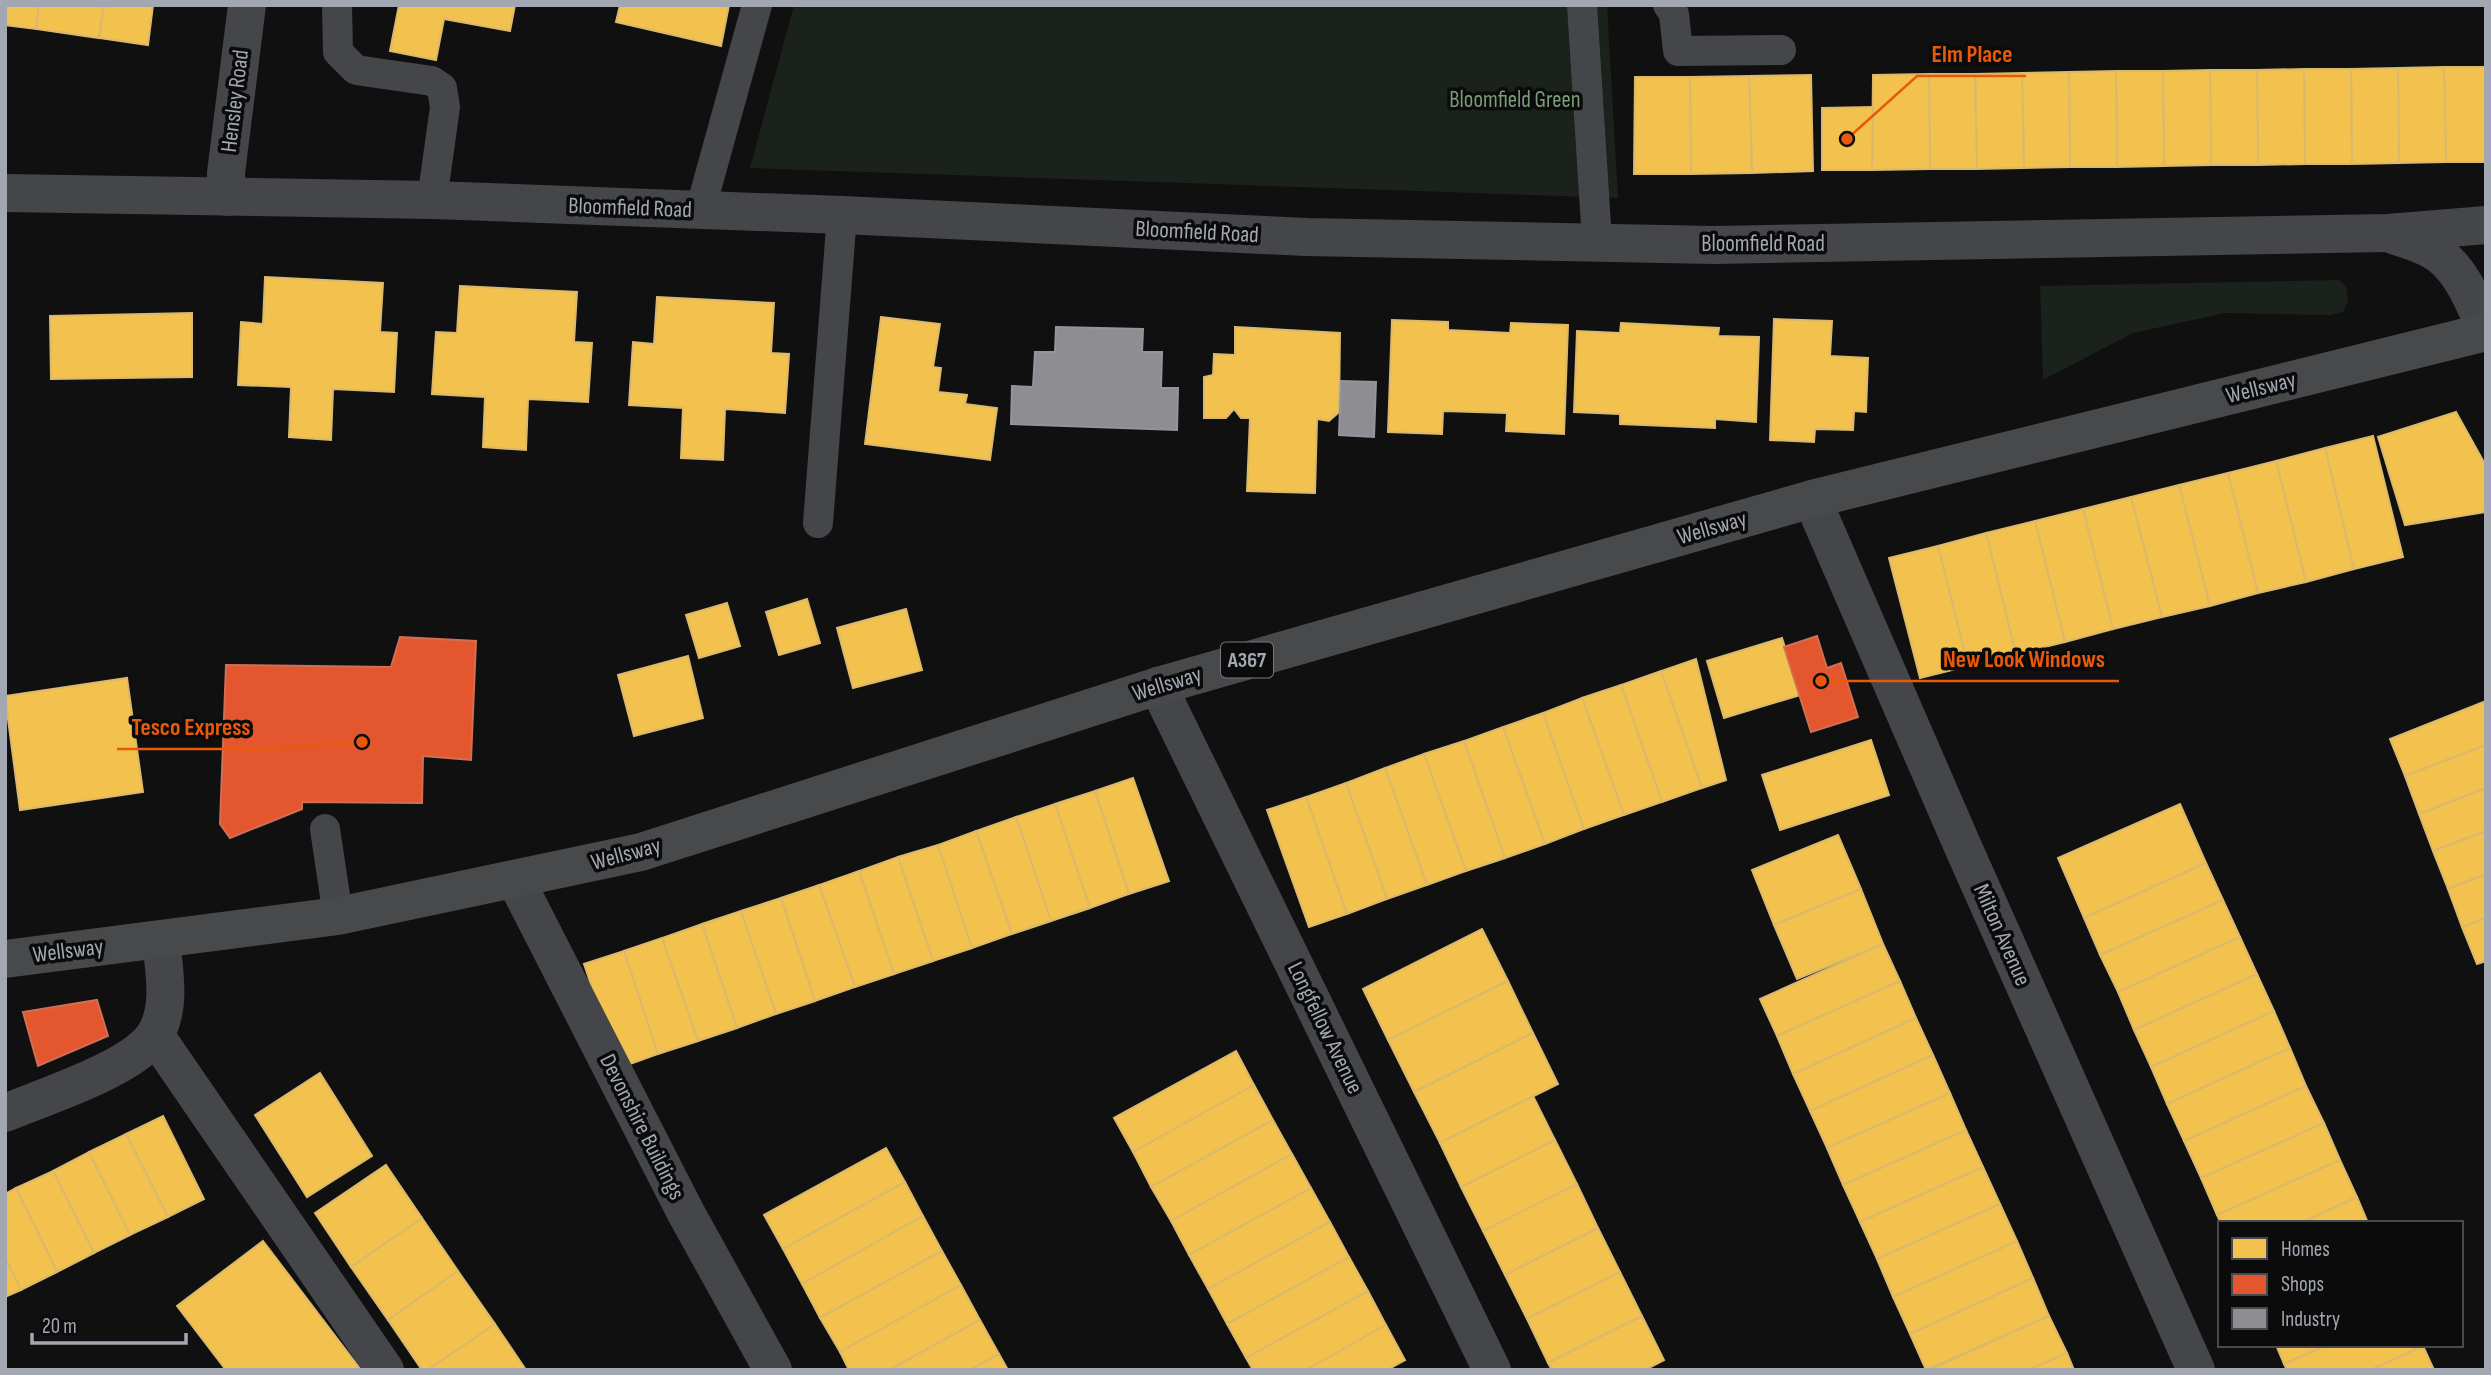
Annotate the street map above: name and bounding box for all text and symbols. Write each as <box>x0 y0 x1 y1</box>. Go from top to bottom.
callout: Elm Place <box>1917 31 2026 76</box>
text: Elm Place <box>1932 40 2012 69</box>
street label: Hensley Road <box>215 48 255 154</box>
park label: Bloomfield Green <box>1449 86 1581 114</box>
street label: Bloomfield Road <box>568 192 692 224</box>
street label: Bloomfield Road <box>1135 215 1259 249</box>
street label: Bloomfield Road <box>1701 230 1825 258</box>
street label: Wellsway <box>2223 366 2299 410</box>
street label: Wellsway <box>1674 505 1750 551</box>
callout: New Look Windows <box>1929 636 2119 681</box>
road number: A367 <box>1221 642 1273 678</box>
text: New Look Windows <box>1943 645 2105 674</box>
street label: Wellsway <box>1129 660 1205 708</box>
callout: Tesco Express <box>117 704 265 749</box>
text: Tesco Express <box>131 713 251 742</box>
street label: Wellsway <box>588 831 664 877</box>
street label: Milton Avenue <box>1967 880 2037 990</box>
street label: Wellsway <box>31 933 105 969</box>
street label: Longfellow Avenue <box>1281 958 1369 1098</box>
street label: Devonshire Buildings <box>593 1050 691 1204</box>
legend <box>2218 1221 2463 1347</box>
text: Homes <box>2281 1237 2330 1262</box>
text: Shops <box>2281 1272 2324 1297</box>
scale bar <box>32 1302 186 1346</box>
text: Industry <box>2281 1307 2340 1332</box>
text: 20 m <box>42 1314 77 1339</box>

